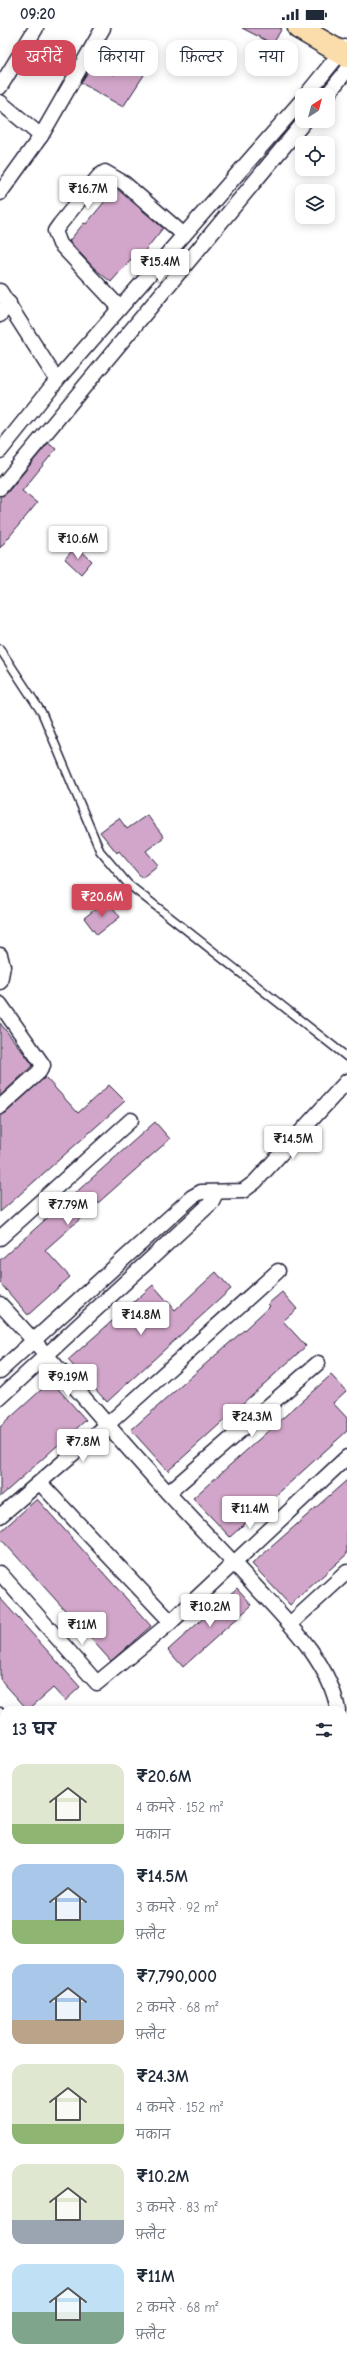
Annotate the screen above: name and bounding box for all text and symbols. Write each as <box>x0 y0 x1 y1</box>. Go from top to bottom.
text: 09:20 <box>20 5 56 23</box>
chip: खरीदें <box>12 40 76 76</box>
chip: किराया <box>84 40 158 76</box>
chip: फ़िल्टर <box>166 40 237 76</box>
chip: नया <box>245 40 298 76</box>
north arrow <box>295 88 335 128</box>
map controls <box>295 88 335 224</box>
button: locate <box>295 136 335 176</box>
pin: ₹16.7M <box>55 176 121 210</box>
text: ₹16.7M <box>68 181 108 196</box>
button: layers <box>295 184 335 224</box>
pin: ₹15.4M <box>127 249 193 283</box>
text: ₹15.4M <box>140 254 180 269</box>
pin: ₹10.6M <box>45 526 111 560</box>
text: ₹10.6M <box>57 531 99 546</box>
pin: ₹20.6M <box>69 884 135 918</box>
text: ₹20.6M <box>81 889 123 904</box>
pin: ₹14.5M <box>260 1126 326 1160</box>
text: ₹14.5M <box>273 1131 313 1146</box>
pin: ₹7.79M <box>35 1192 101 1226</box>
text: ₹7.79M <box>48 1197 88 1212</box>
pin: ₹14.8M <box>108 1302 174 1336</box>
text: ₹14.8M <box>121 1307 161 1322</box>
pin: ₹9.19M <box>35 1364 101 1398</box>
text: ₹9.19M <box>48 1369 88 1384</box>
pin: ₹24.3M <box>219 1404 285 1438</box>
text: ₹24.3M <box>232 1409 272 1424</box>
pin: ₹7.8M <box>55 1429 111 1463</box>
text: ₹7.8M <box>66 1434 100 1449</box>
pin: ₹11.4M <box>217 1496 283 1530</box>
text: ₹11.4M <box>231 1501 269 1516</box>
pin: ₹10.2M <box>177 1594 243 1628</box>
text: ₹10.2M <box>190 1599 230 1614</box>
pin: ₹11M <box>58 1612 106 1646</box>
text: ₹11M <box>67 1617 97 1632</box>
icon: filters <box>313 1719 335 1741</box>
text: 13 घर <box>12 1720 56 1739</box>
text: ₹20.6M <box>136 1767 192 1786</box>
icon: home <box>44 1780 92 1828</box>
text: 4 कमरे · 152 m² <box>136 1800 223 1815</box>
text: मकान <box>136 1827 170 1842</box>
text: ₹14.5M <box>136 1867 188 1886</box>
icon: home <box>44 1880 92 1928</box>
text: 3 कमरे · 92 m² <box>136 1900 218 1915</box>
text: फ़्लैट <box>136 1927 166 1942</box>
text: ₹7,790,000 <box>136 1967 217 1986</box>
icon: home <box>44 1980 92 2028</box>
text: 2 कमरे · 68 m² <box>136 2000 219 2015</box>
text: फ़्लैट <box>136 2027 166 2042</box>
text: ₹24.3M <box>136 2067 189 2086</box>
icon: home <box>44 2080 92 2128</box>
text: 4 कमरे · 152 m² <box>136 2100 223 2115</box>
text: मकान <box>136 2127 170 2142</box>
text: ₹10.2M <box>136 2167 189 2186</box>
icon: home <box>44 2180 92 2228</box>
text: 3 कमरे · 83 m² <box>136 2200 218 2215</box>
text: फ़्लैट <box>136 2227 166 2242</box>
text: ₹11M <box>136 2267 175 2286</box>
icon: home <box>44 2280 92 2328</box>
text: 2 कमरे · 68 m² <box>136 2300 219 2315</box>
text: फ़्लैट <box>136 2327 166 2342</box>

